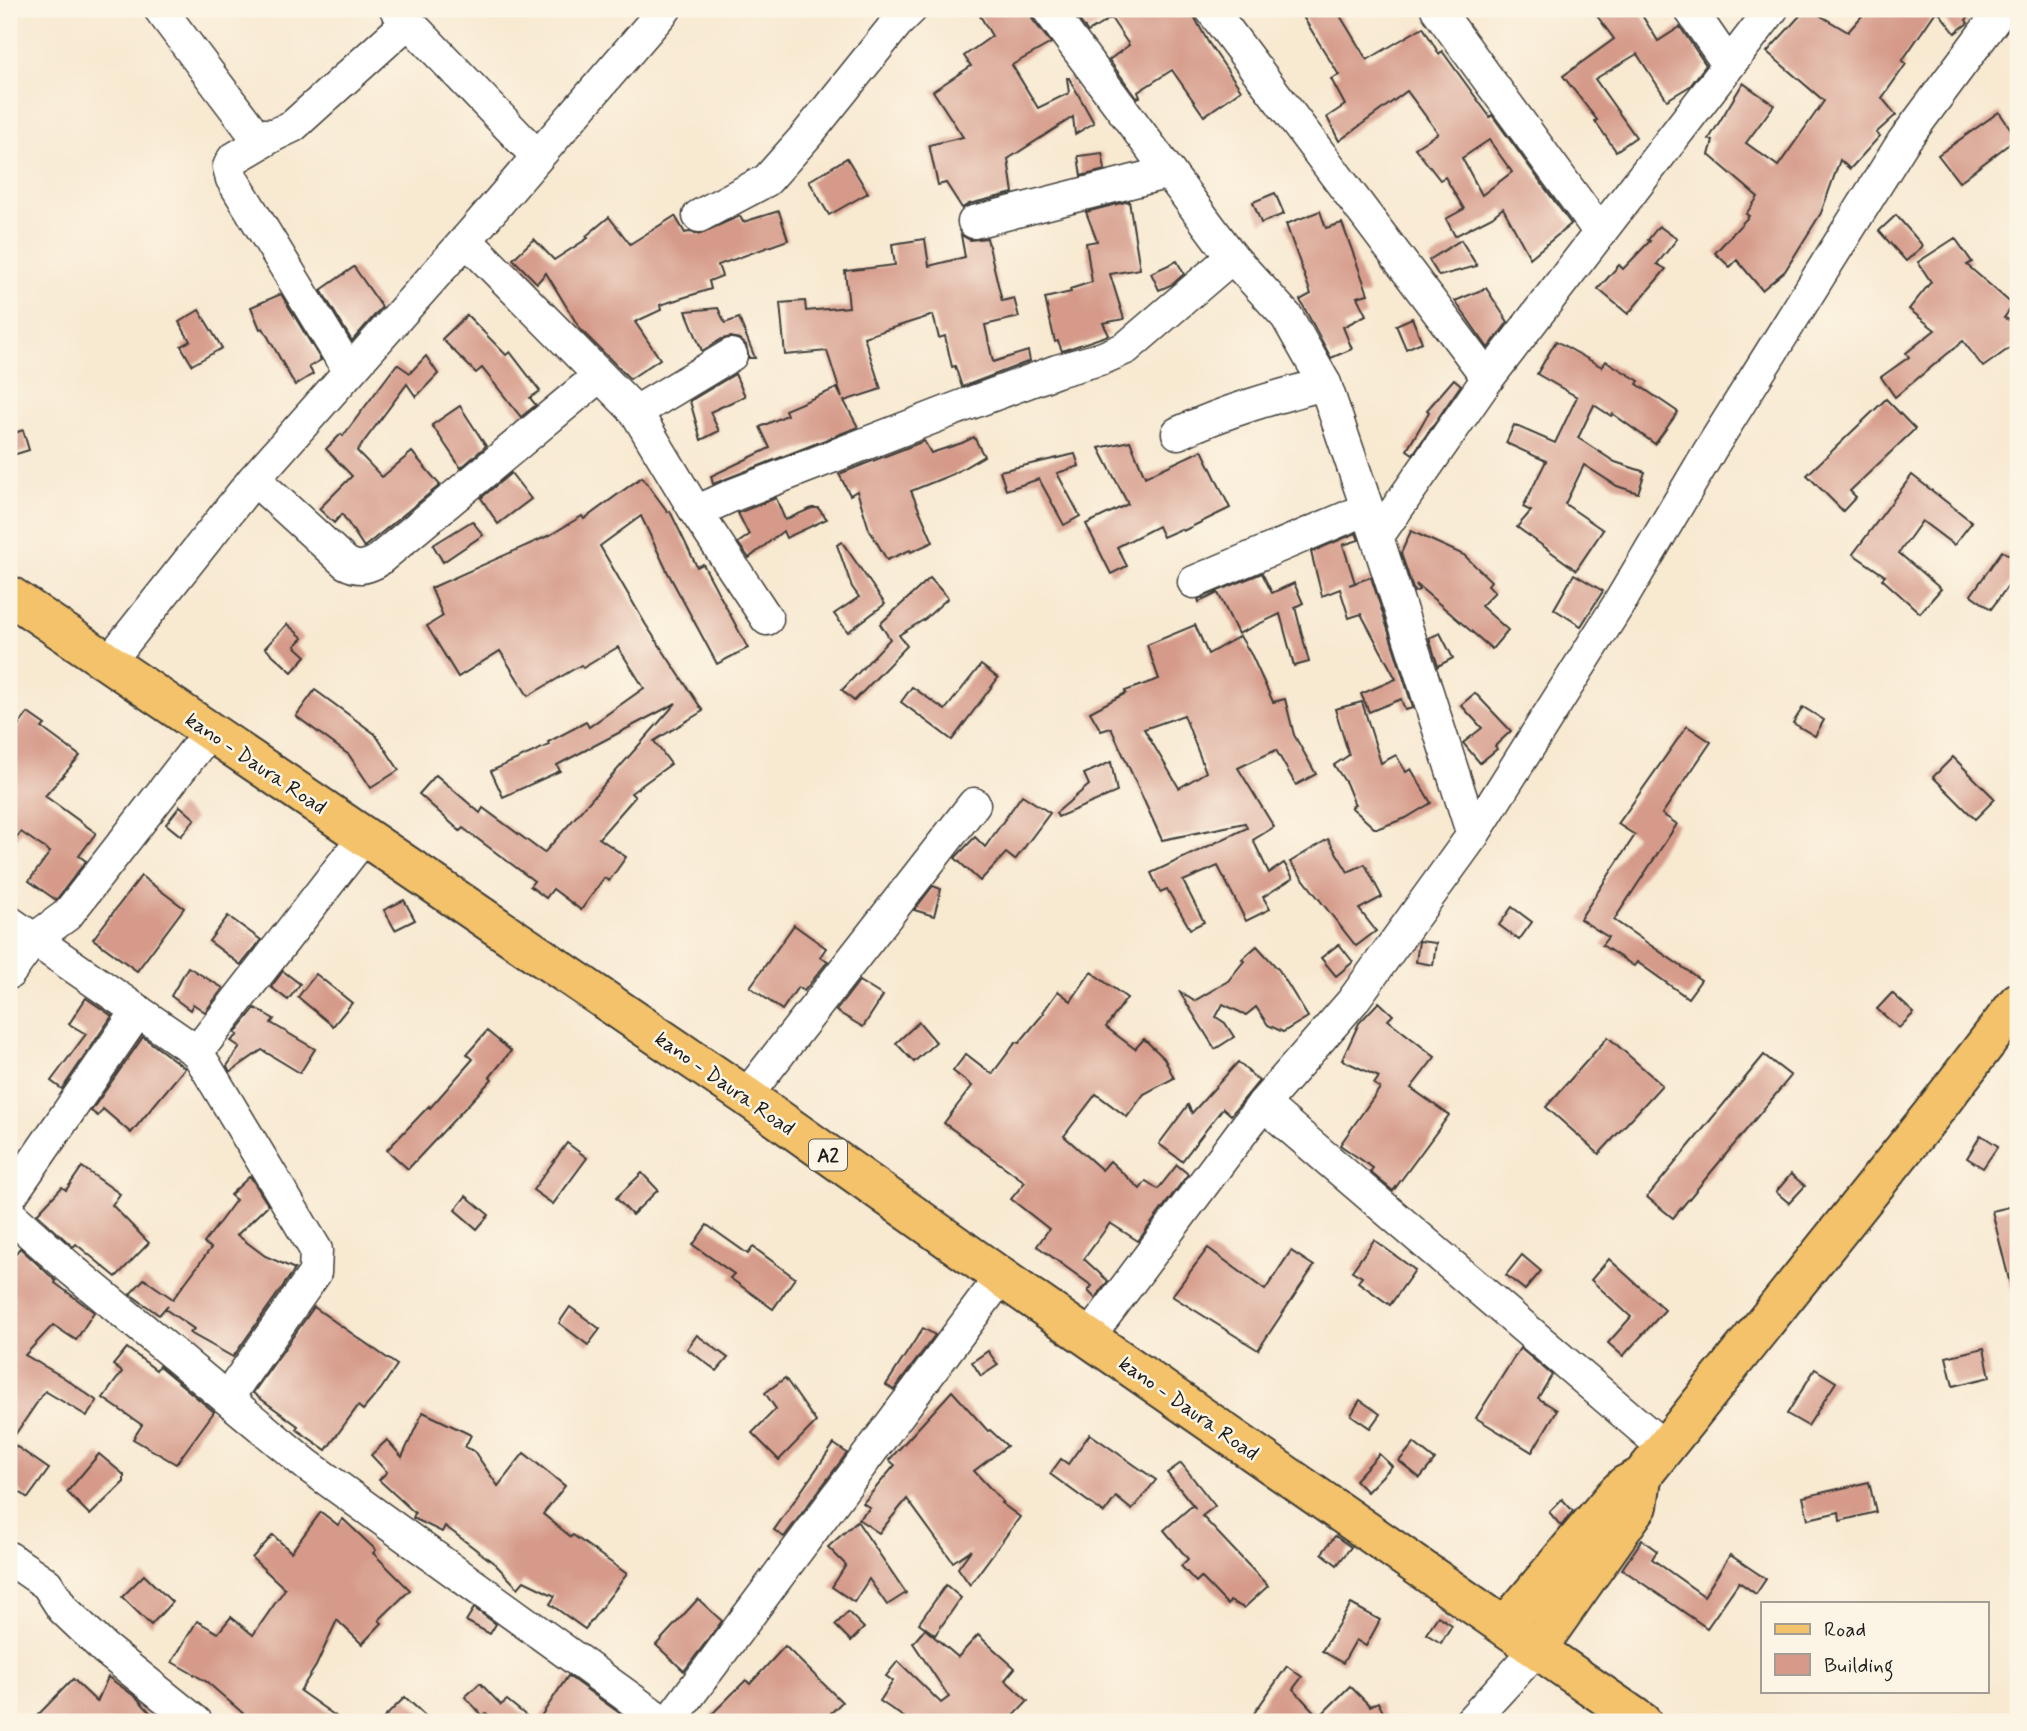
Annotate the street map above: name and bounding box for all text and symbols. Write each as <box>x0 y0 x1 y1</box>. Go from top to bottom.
street label: kano - Daura Road <box>179 706 332 822</box>
street label: kano - Daura Road <box>649 1025 800 1143</box>
road number: A2 <box>809 1140 847 1170</box>
street label: kano - Daura Road <box>1113 1350 1264 1468</box>
legend <box>1761 1602 1988 1692</box>
text: Road <box>1824 1616 1866 1644</box>
text: Building <box>1824 1652 1894 1682</box>

